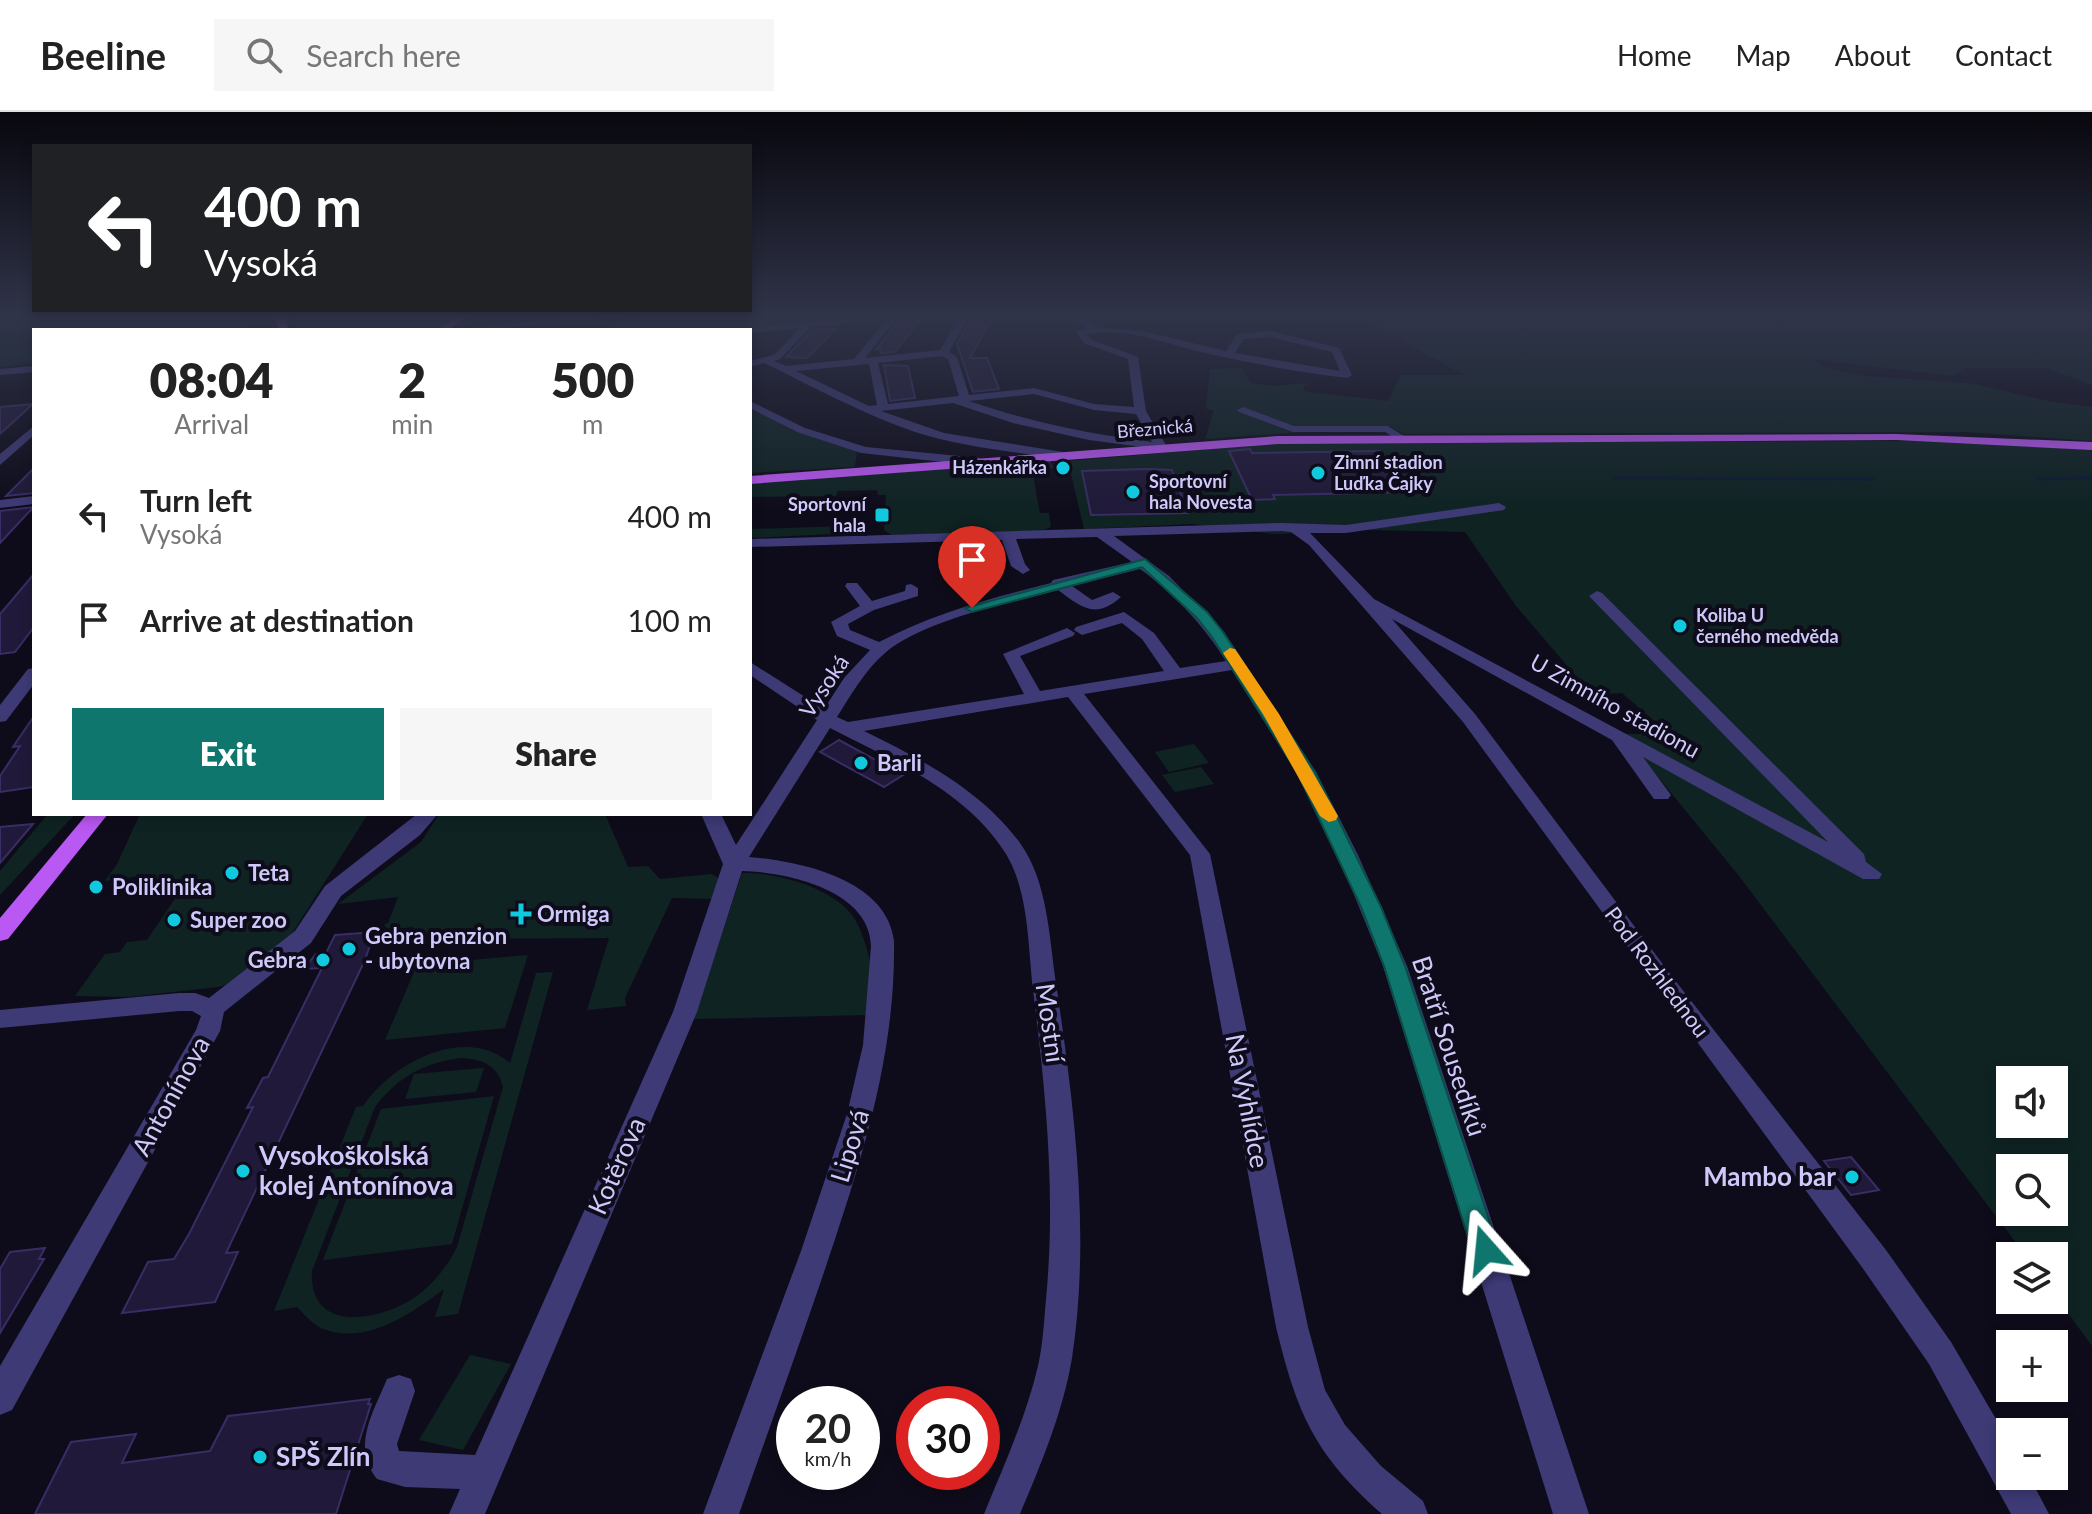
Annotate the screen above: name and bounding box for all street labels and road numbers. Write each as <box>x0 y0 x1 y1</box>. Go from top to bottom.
street label: Březnická <box>1116 414 1194 442</box>
street label: U Zimního stadionu <box>1526 648 1705 763</box>
street label: Vysoká <box>793 649 854 722</box>
street label: Pod Rozhlednou <box>1599 901 1715 1042</box>
street label: Bratří Sousedíků <box>1406 952 1494 1140</box>
street label: Mostní <box>1030 981 1072 1065</box>
street label: Antonínova <box>124 1030 216 1161</box>
street label: Na Vyhlídce <box>1219 1031 1277 1171</box>
street label: Lipová <box>823 1105 875 1186</box>
street label: Kotěrova <box>581 1112 652 1219</box>

